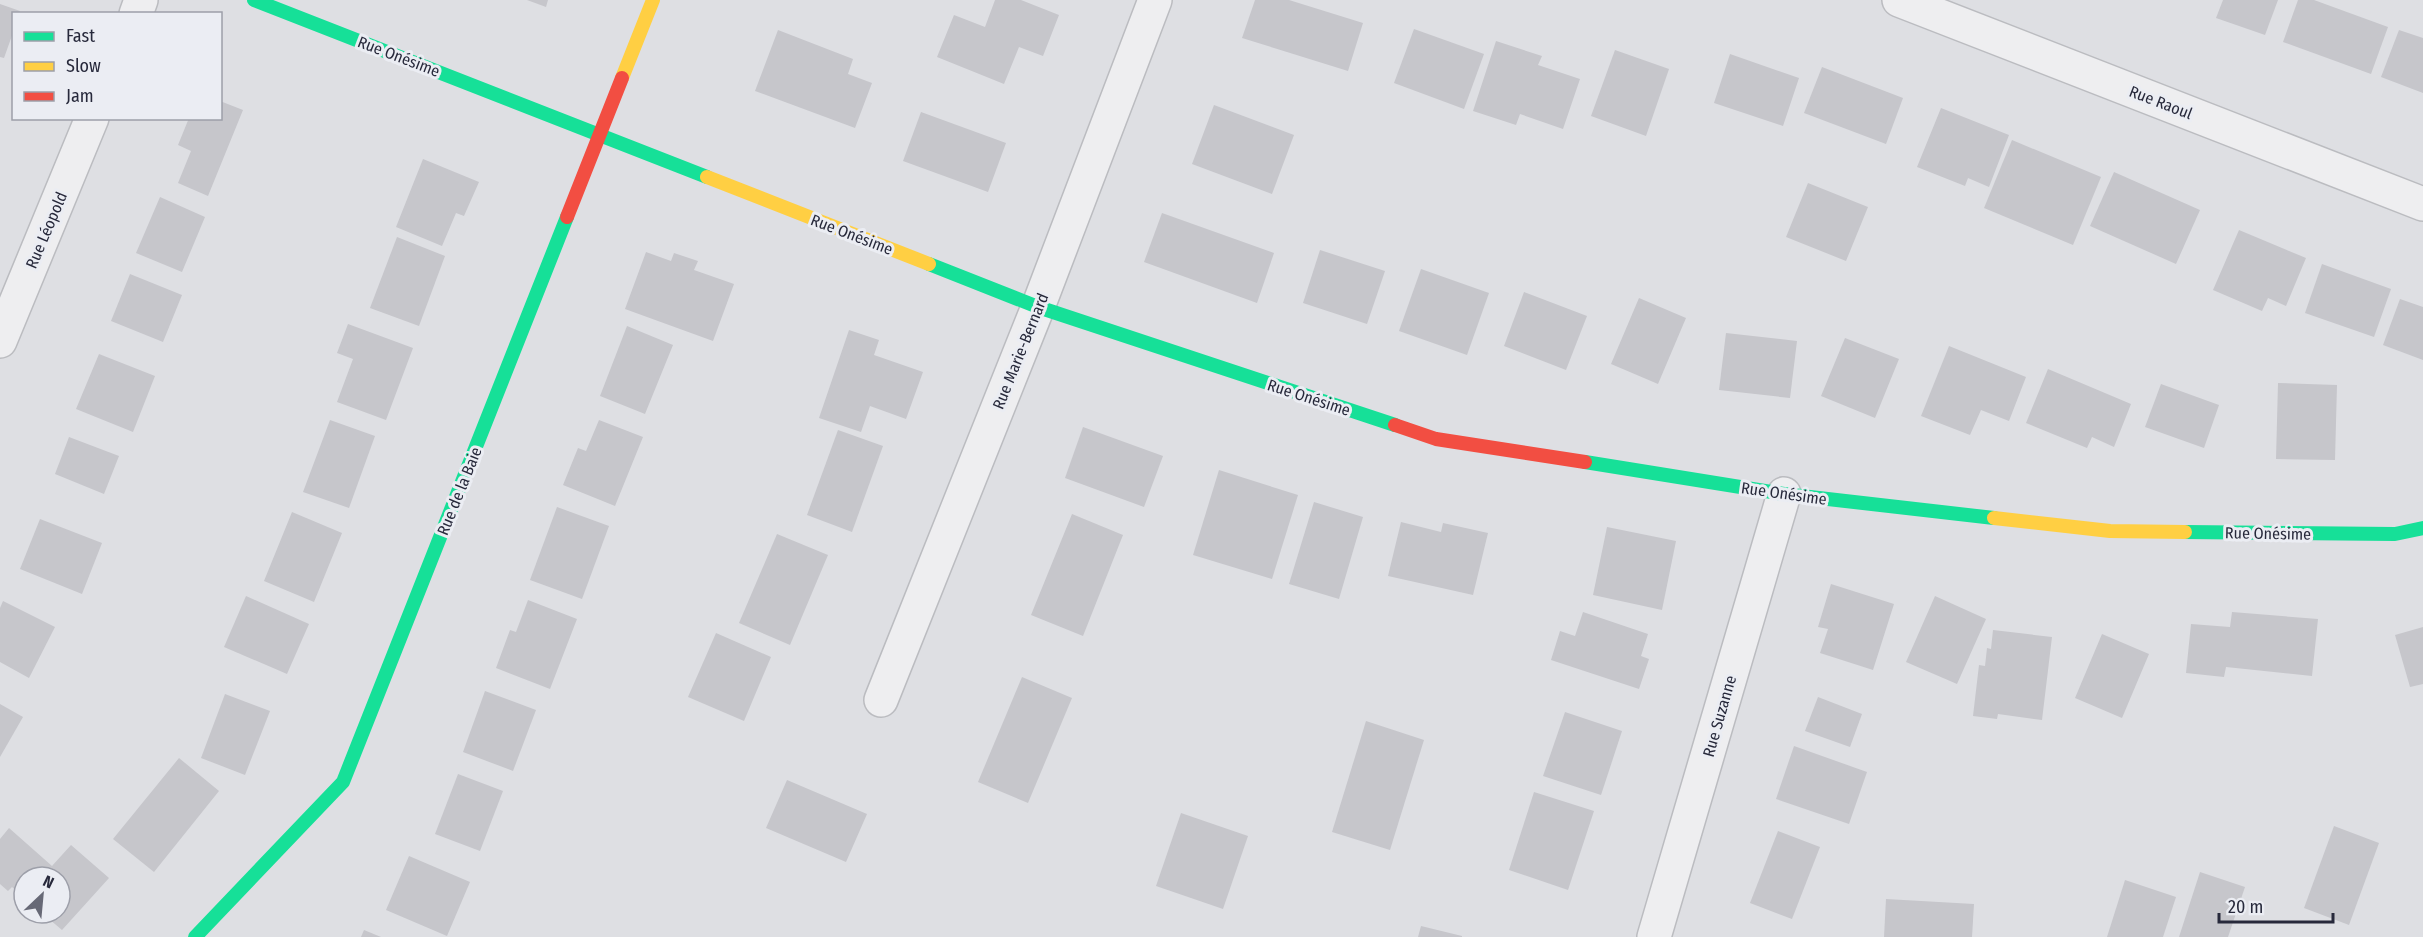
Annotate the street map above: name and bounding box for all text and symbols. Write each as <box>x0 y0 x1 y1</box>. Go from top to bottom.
legend <box>12 12 222 120</box>
text: Fast <box>66 25 95 47</box>
street label: Rue Onésime <box>355 32 443 81</box>
text: Slow <box>66 55 101 77</box>
street label: Rue Raoul <box>2127 82 2195 123</box>
text: Jam <box>66 85 94 107</box>
street label: Rue Léopold <box>22 189 71 271</box>
street label: Rue Onésime <box>808 210 896 259</box>
street label: Rue Marie-Bernard <box>988 290 1052 412</box>
street label: Rue Onésime <box>1265 375 1353 420</box>
street label: Rue de la Baie <box>433 444 486 538</box>
street label: Rue Onésime <box>1740 478 1828 509</box>
street label: Rue Onésime <box>2225 523 2311 544</box>
street label: Rue Suzanne <box>1699 673 1740 759</box>
north arrow <box>12 865 72 925</box>
text: N <box>40 871 57 893</box>
scale bar <box>2219 886 2333 924</box>
text: 20 m <box>2228 896 2263 918</box>

